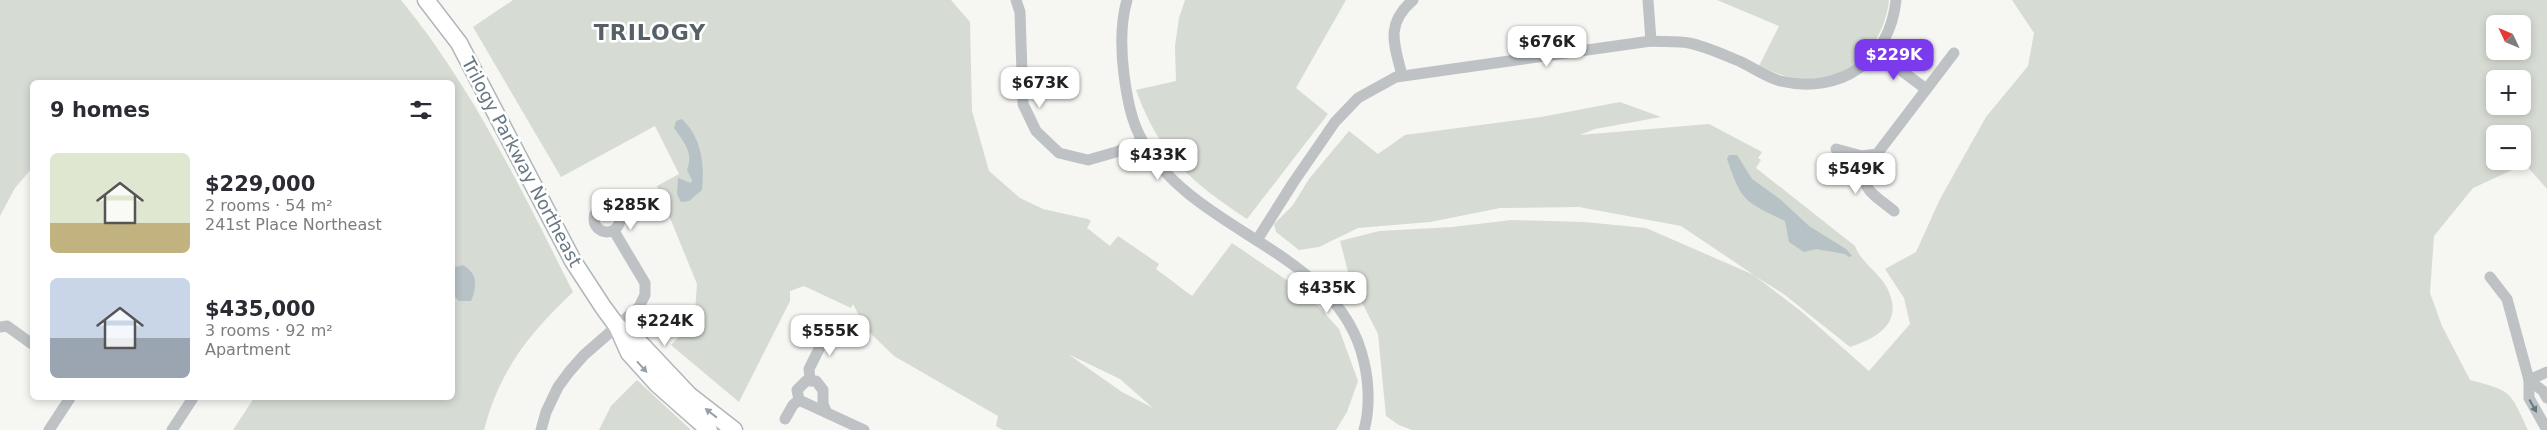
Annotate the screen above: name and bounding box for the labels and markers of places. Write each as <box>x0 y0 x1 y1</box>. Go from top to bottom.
pin: $676K <box>1512 26 1582 68</box>
pin: $229K <box>1859 38 1929 81</box>
pin: $673K <box>1005 66 1075 109</box>
pin: $433K <box>1123 138 1193 181</box>
pin: $549K <box>1821 152 1891 195</box>
pin: $285K <box>596 188 666 231</box>
pin: $435K <box>1292 272 1362 314</box>
pin: $224K <box>630 304 700 347</box>
pin: $555K <box>795 314 865 357</box>

